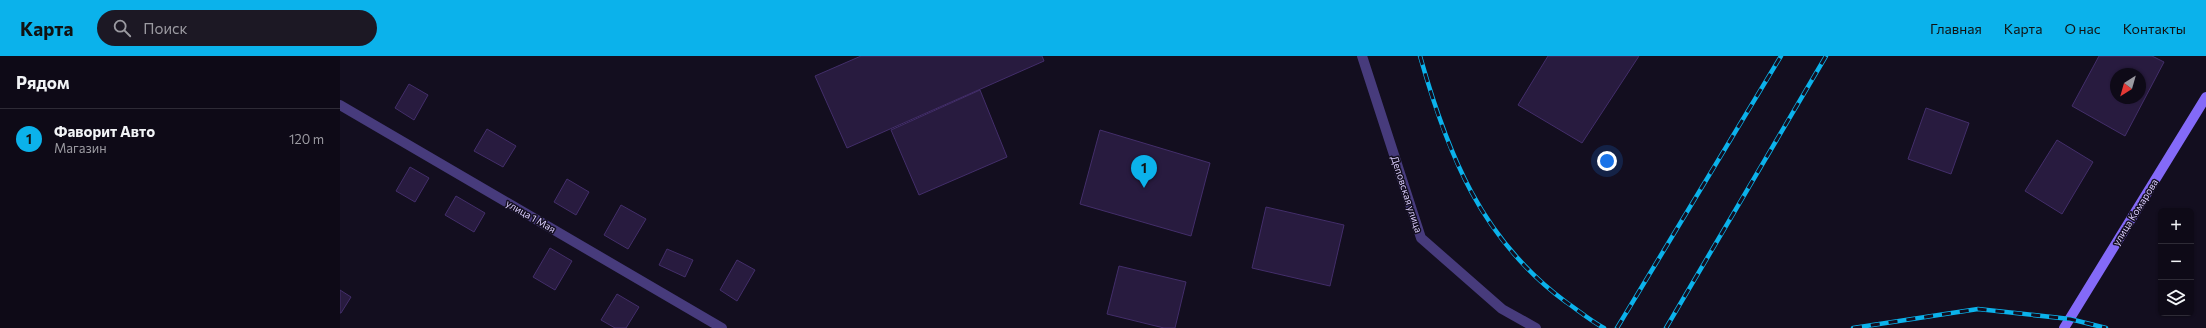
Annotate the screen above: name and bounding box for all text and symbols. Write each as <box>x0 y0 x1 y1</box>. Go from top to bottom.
search box <box>97 10 377 46</box>
text: Карта <box>20 17 73 40</box>
icon: search <box>111 17 133 39</box>
text: Поиск <box>143 19 188 37</box>
text: Главная <box>1930 20 1982 37</box>
text: Карта <box>2004 20 2042 37</box>
text: О нас <box>2064 20 2101 37</box>
text: Контакты <box>2123 20 2186 37</box>
north arrow <box>2110 68 2146 104</box>
text: Рядом <box>16 72 70 93</box>
text: Фаворит Авто <box>54 122 155 140</box>
text: 1 <box>26 131 32 147</box>
text: 120 m <box>289 131 324 147</box>
text: Магазин <box>54 140 107 156</box>
your location <box>1597 151 1617 171</box>
street label: Деповская улица <box>1389 154 1425 234</box>
pin: 1 <box>1131 155 1157 188</box>
street label: улица Комарова <box>2110 177 2160 247</box>
street label: улица 1 Мая <box>504 197 558 235</box>
map controls <box>2158 208 2194 316</box>
button: + <box>2158 208 2194 244</box>
button: − <box>2158 244 2194 280</box>
button: layers <box>2158 280 2194 316</box>

